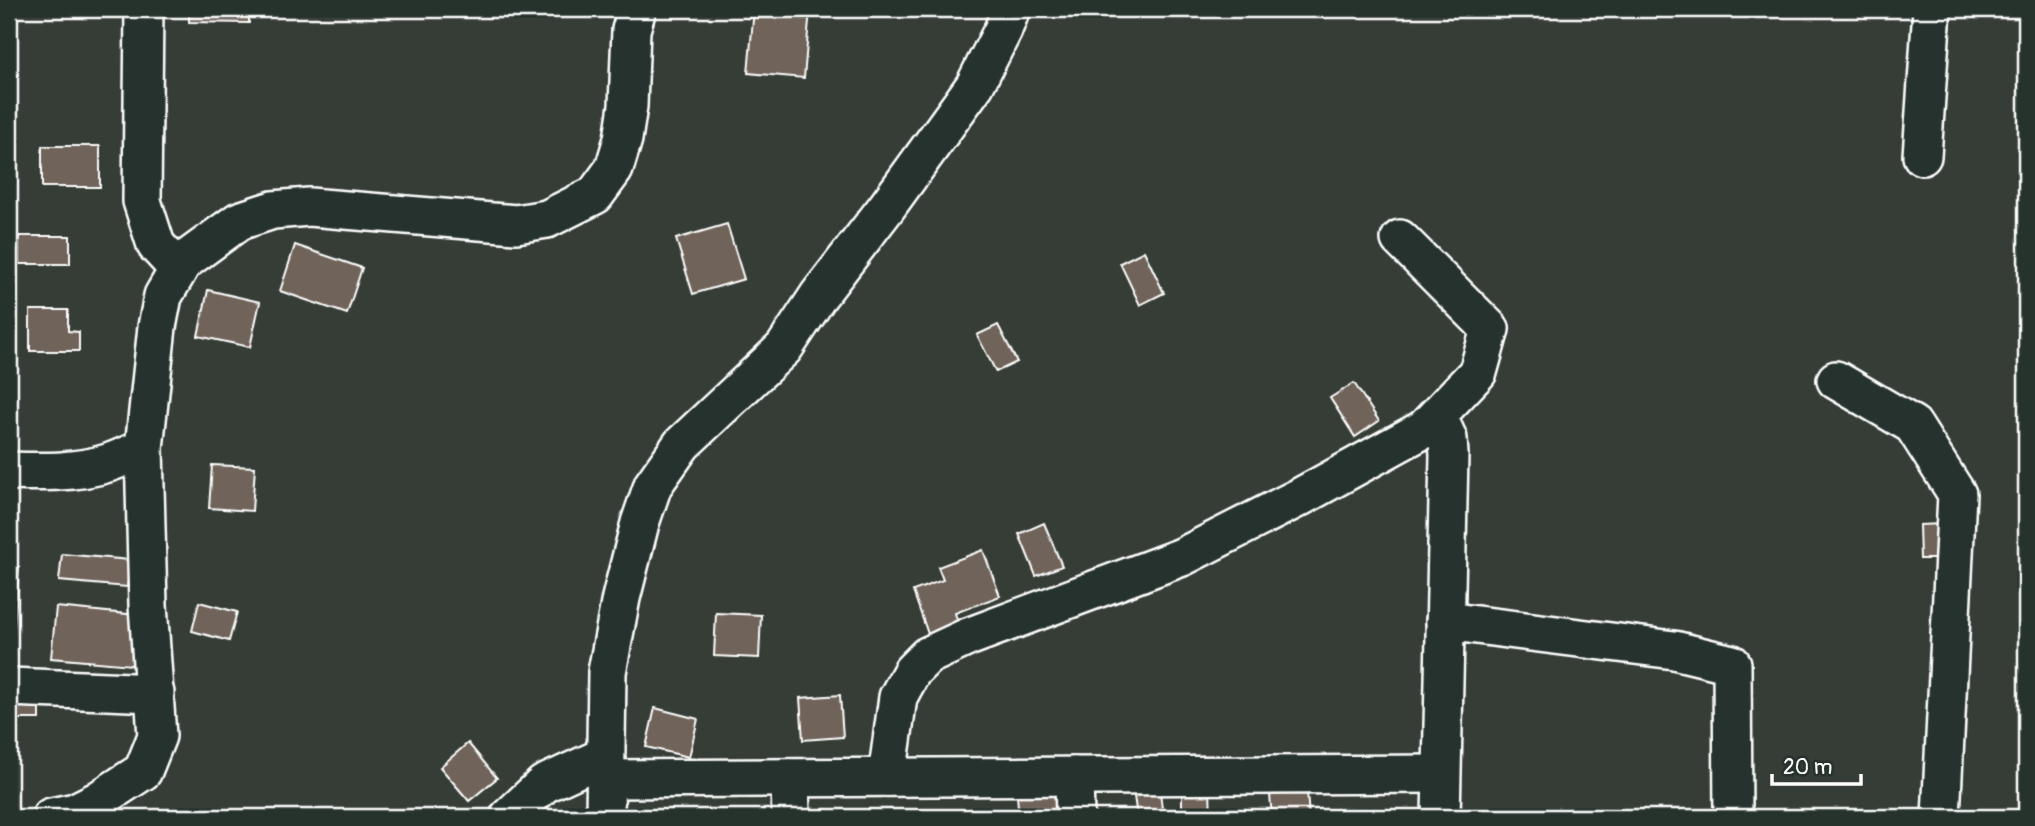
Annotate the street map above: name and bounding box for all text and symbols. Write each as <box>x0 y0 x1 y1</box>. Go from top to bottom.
scale bar <box>1772 742 1862 786</box>
text: 20 m <box>1783 754 1832 781</box>

